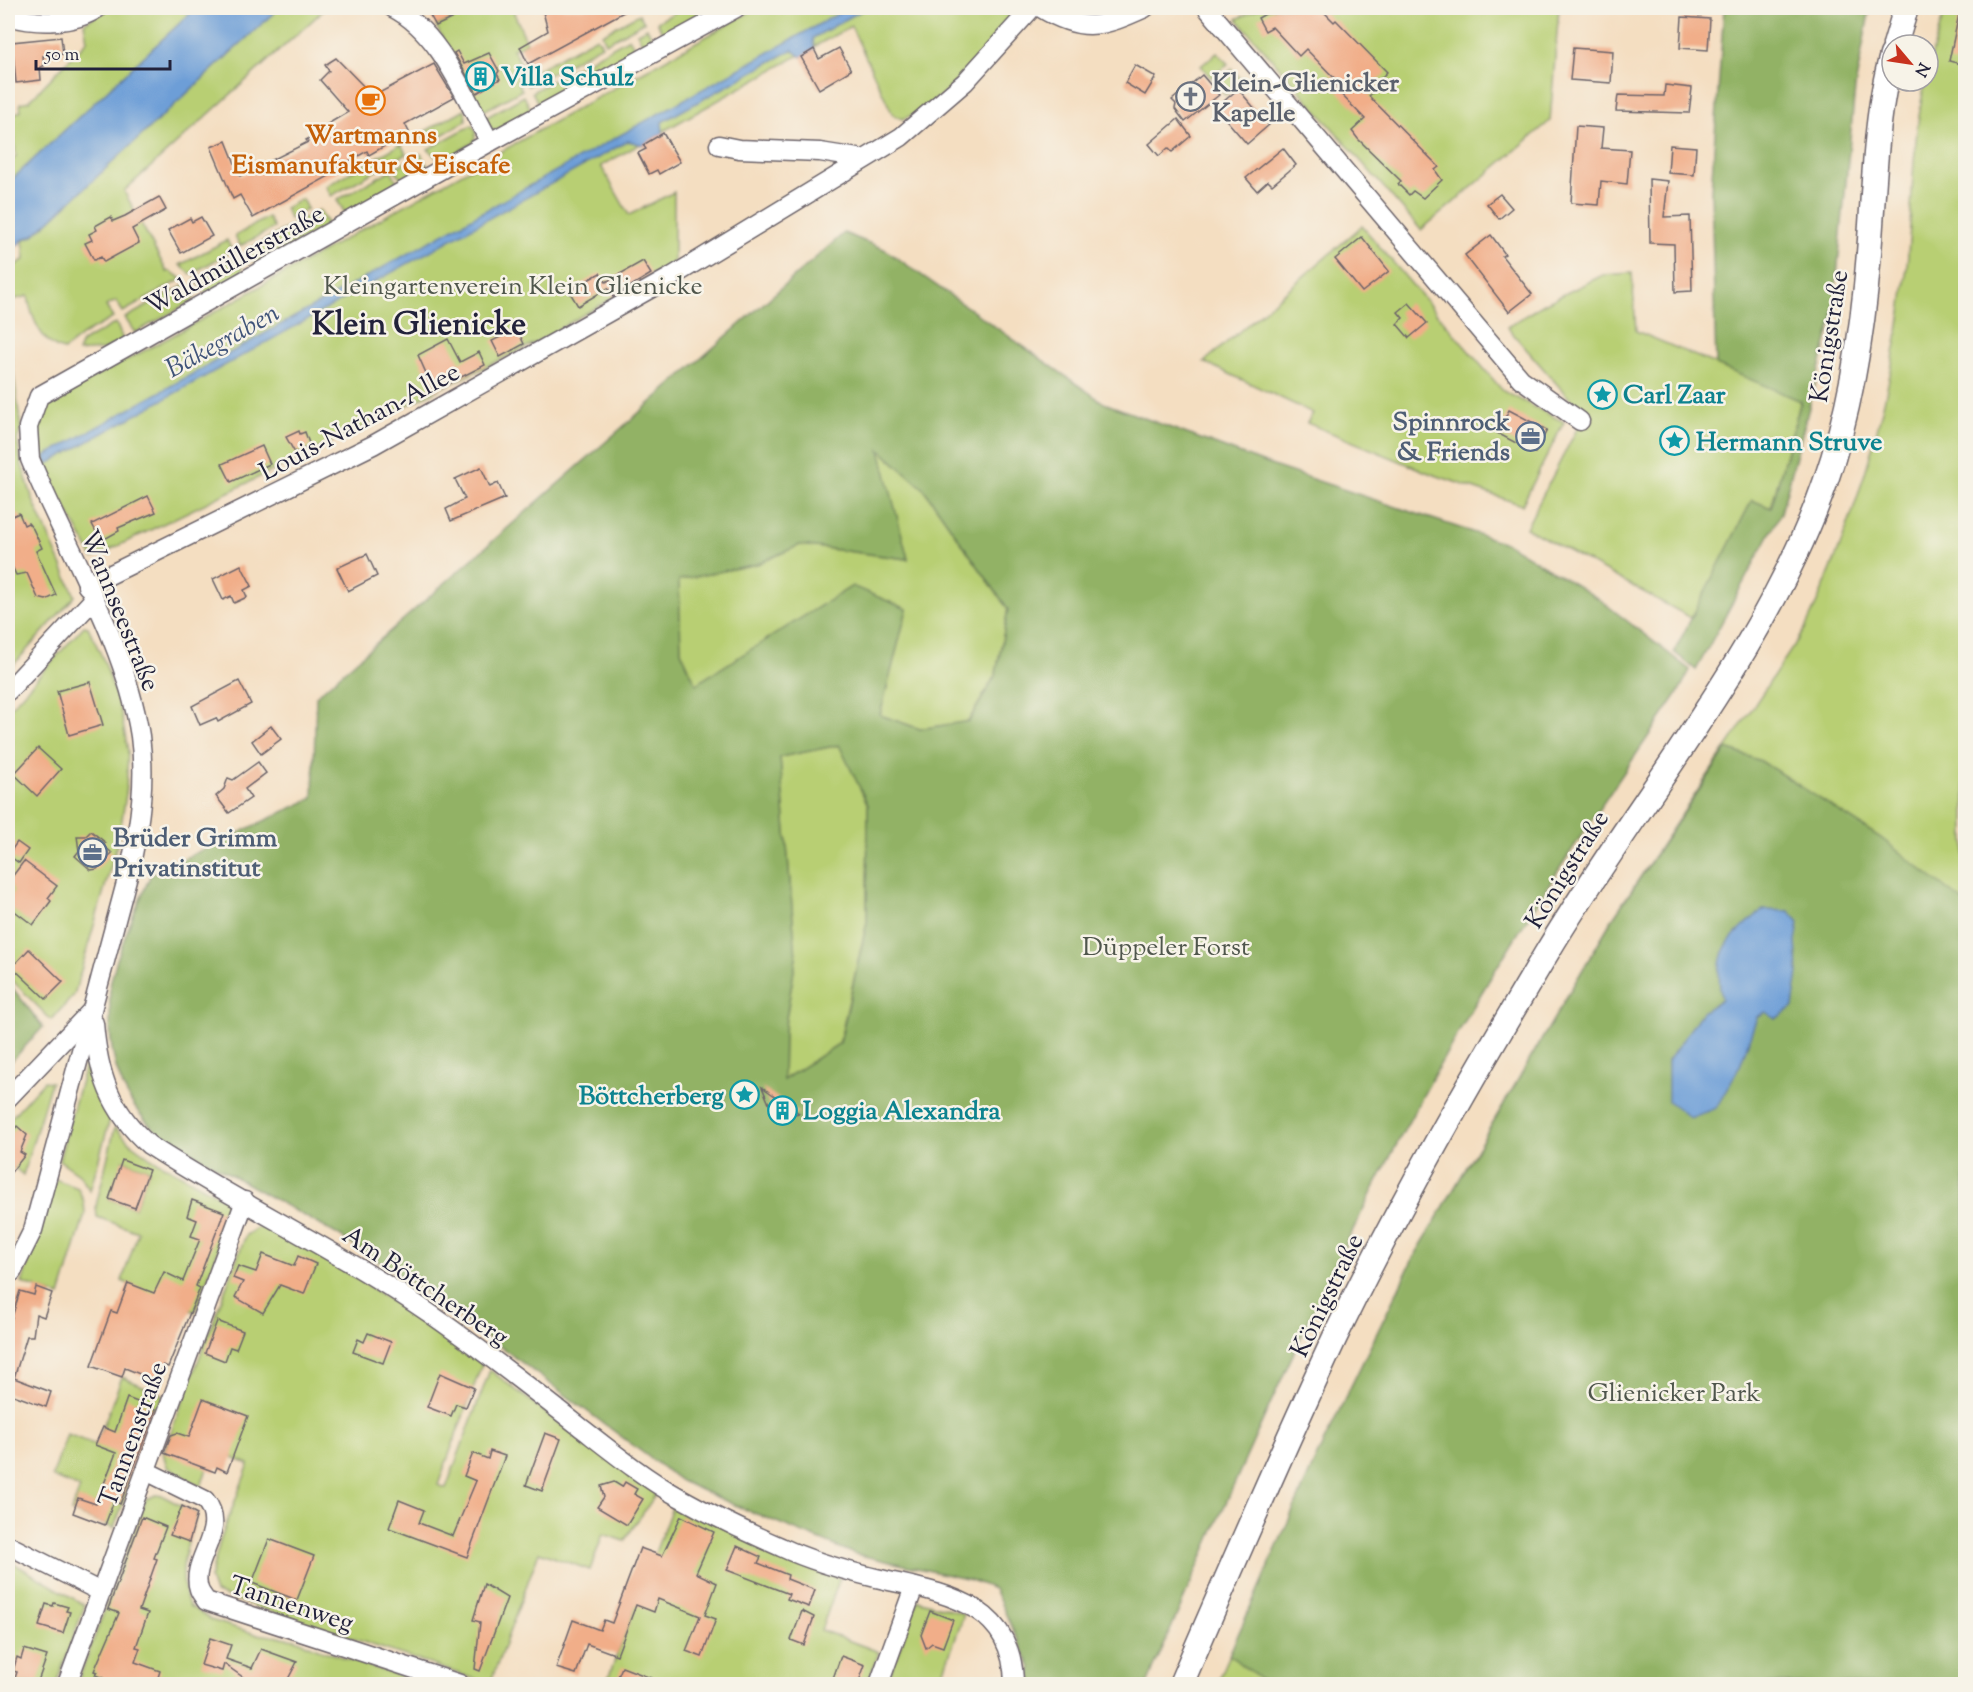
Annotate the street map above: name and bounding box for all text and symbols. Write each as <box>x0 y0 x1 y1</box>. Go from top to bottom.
scale bar <box>36 33 170 71</box>
north arrow <box>1880 33 1940 93</box>
text: 50 m <box>44 43 80 69</box>
text: N <box>1908 58 1934 80</box>
building icon: Villa Schulz <box>464 60 496 92</box>
place label: Villa Schulz <box>501 60 634 97</box>
place label: Klein-Glienicker Kapelle <box>1212 66 1399 133</box>
church icon: Klein-Glienicker Kapelle <box>1175 81 1207 113</box>
cafe icon: Wartmanns Eismanufaktur & Eiscafe <box>355 84 387 116</box>
place label: Wartmanns Eismanufaktur & Eiscafe <box>232 118 510 185</box>
street label: Waldmüllerstraße <box>139 197 332 326</box>
street label: Königstraße <box>1802 267 1859 405</box>
park label: Kleingartenverein Klein Glienicke <box>323 269 703 306</box>
water label: Bäkegraben <box>159 295 287 389</box>
district label: Klein Glienicke <box>312 303 526 349</box>
street label: Louis-Nathan-Allee <box>254 355 467 492</box>
place icon: Carl Zaar <box>1586 378 1618 410</box>
place label: Carl Zaar <box>1623 378 1726 415</box>
place label: Spinnrock & Friends <box>1392 405 1511 472</box>
office icon: Spinnrock & Friends <box>1515 420 1547 452</box>
place icon: Hermann Struve <box>1659 425 1691 457</box>
place label: Hermann Struve <box>1696 425 1882 462</box>
street label: Wannseestraße <box>69 525 168 697</box>
street label: Königstraße <box>1517 804 1619 937</box>
place label: Brüder Grimm Privatinstitut <box>113 821 278 888</box>
office icon: Brüder Grimm Privatinstitut <box>76 836 108 868</box>
park label: Düppeler Forst <box>1082 930 1250 967</box>
place label: Böttcherberg <box>579 1079 724 1116</box>
place icon: Böttcherberg <box>729 1079 761 1111</box>
building icon: Loggia Alexandra <box>766 1094 798 1126</box>
place label: Loggia Alexandra <box>803 1094 1001 1131</box>
street label: Am Böttcherberg <box>334 1218 515 1356</box>
street label: Königstraße <box>1282 1228 1374 1364</box>
street label: Tannenstraße <box>91 1357 178 1513</box>
park label: Glienicker Park <box>1588 1376 1760 1413</box>
street label: Tannenweg <box>224 1568 358 1643</box>

